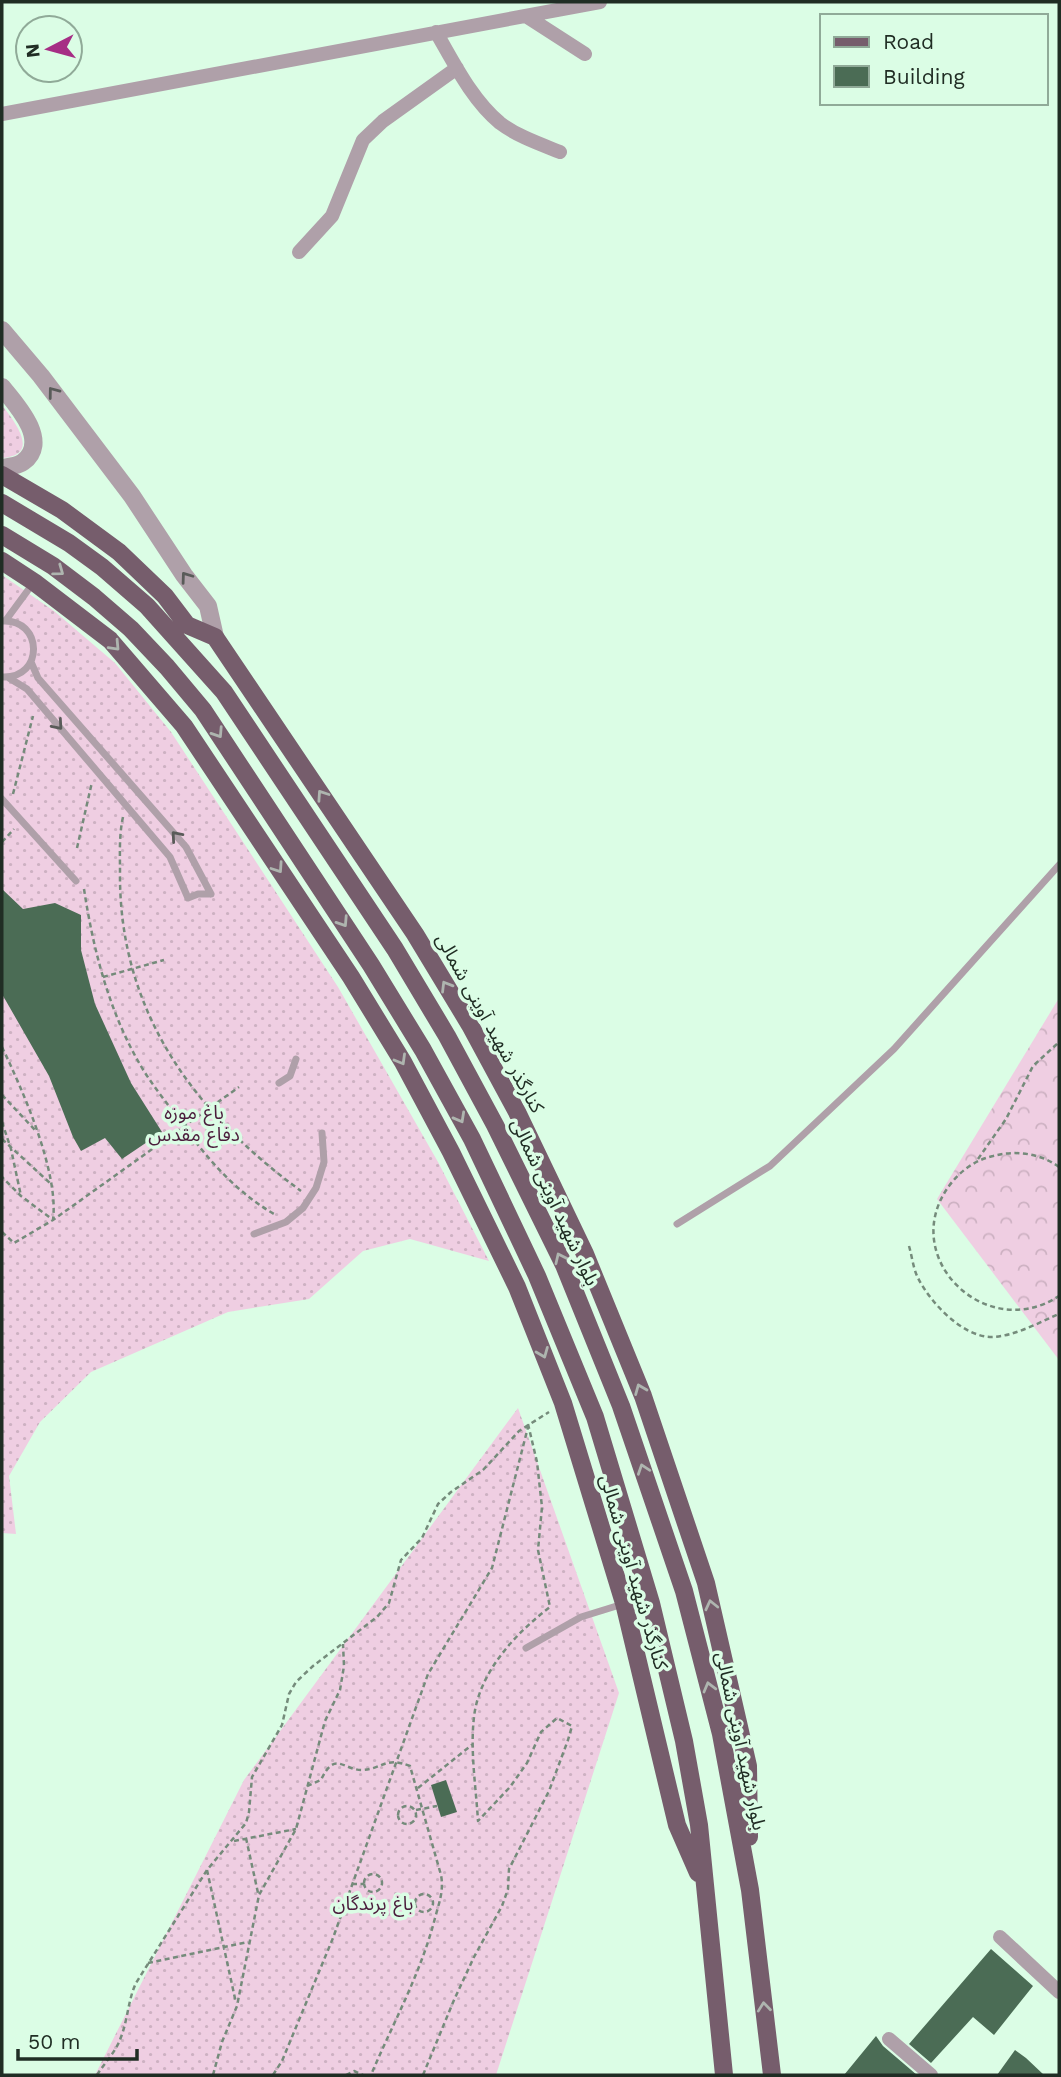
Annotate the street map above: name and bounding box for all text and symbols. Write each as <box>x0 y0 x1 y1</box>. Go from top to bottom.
north arrow <box>14 14 84 84</box>
legend <box>820 14 1047 105</box>
text: Road <box>883 29 934 54</box>
text: N <box>20 43 45 59</box>
text: Building <box>883 64 965 89</box>
one-way arrow <box>49 387 62 400</box>
one-way arrow <box>52 563 64 576</box>
one-way arrow <box>182 572 194 585</box>
one-way arrow <box>106 638 119 651</box>
one-way arrow <box>50 717 62 730</box>
one-way arrow <box>210 725 222 738</box>
one-way arrow <box>317 790 330 803</box>
one-way arrow <box>172 831 184 844</box>
one-way arrow <box>270 861 283 874</box>
one-way arrow <box>335 915 348 928</box>
street label: کنارگذر شهید آوینی شمالی <box>431 929 549 1118</box>
one-way arrow <box>442 980 455 993</box>
one-way arrow <box>393 1053 406 1065</box>
park label: باغ موزه دفاع مقدس <box>148 1101 240 1148</box>
one-way arrow <box>452 1110 465 1123</box>
street label: بلوار شهید آوینی شمالی <box>506 1115 604 1289</box>
one-way arrow <box>554 1253 568 1265</box>
one-way arrow <box>535 1346 549 1358</box>
one-way arrow <box>635 1384 649 1396</box>
one-way arrow <box>637 1464 651 1476</box>
street label: کنارگذر شهید آوینی شمالی <box>595 1472 673 1673</box>
one-way arrow <box>705 1599 719 1611</box>
street label: بلوار شهید آوینی شمالی <box>711 1650 771 1832</box>
one-way arrow <box>703 1681 717 1693</box>
park label: باغ پرندگان <box>333 1892 413 1917</box>
one-way arrow <box>756 2002 771 2013</box>
scale bar <box>18 2018 136 2062</box>
text: 50 m <box>28 2029 80 2054</box>

